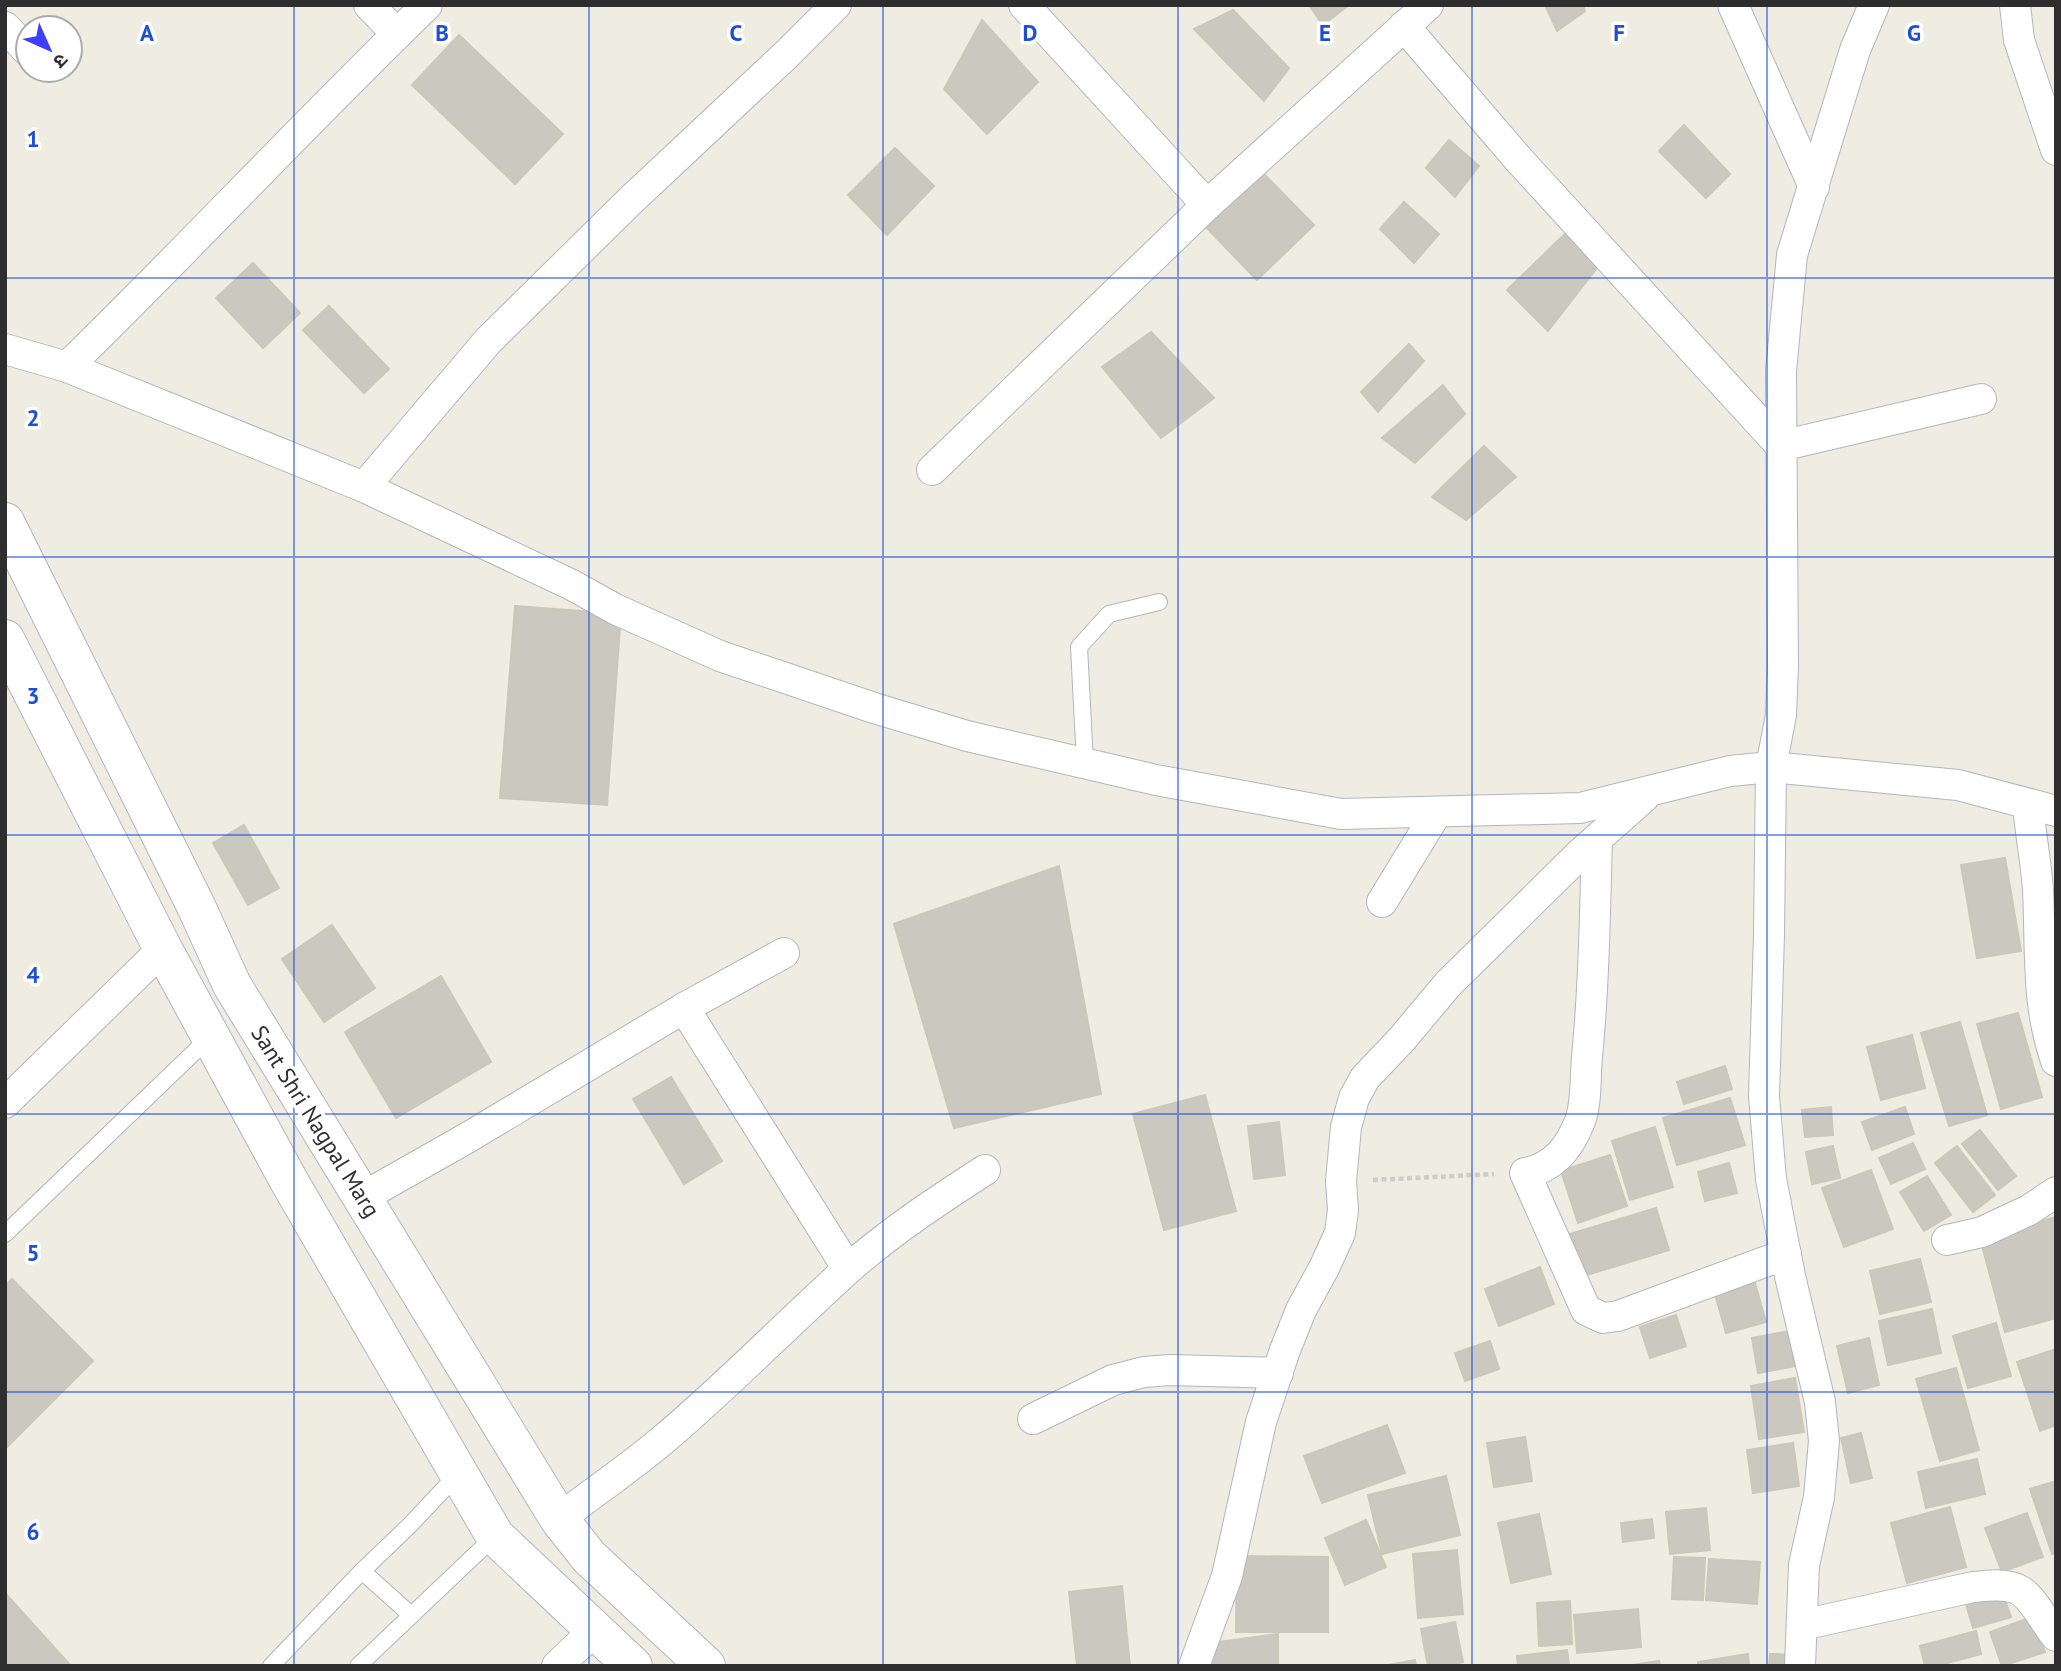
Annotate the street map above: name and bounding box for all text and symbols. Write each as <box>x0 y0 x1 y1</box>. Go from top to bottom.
north arrow <box>14 14 84 84</box>
text: A <box>140 18 154 47</box>
text: B <box>435 18 449 47</box>
text: C <box>730 18 743 47</box>
text: D <box>1023 18 1037 47</box>
text: E <box>1319 18 1331 47</box>
text: F <box>1613 18 1625 47</box>
text: G <box>1907 18 1921 47</box>
text: उ <box>48 49 73 74</box>
text: 1 <box>26 124 40 153</box>
text: 2 <box>26 403 40 432</box>
text: 3 <box>26 681 40 710</box>
text: 4 <box>26 960 40 989</box>
street label: Sant Shri Nagpal Marg <box>245 1020 387 1222</box>
text: 5 <box>26 1238 40 1267</box>
text: 6 <box>26 1517 40 1546</box>

